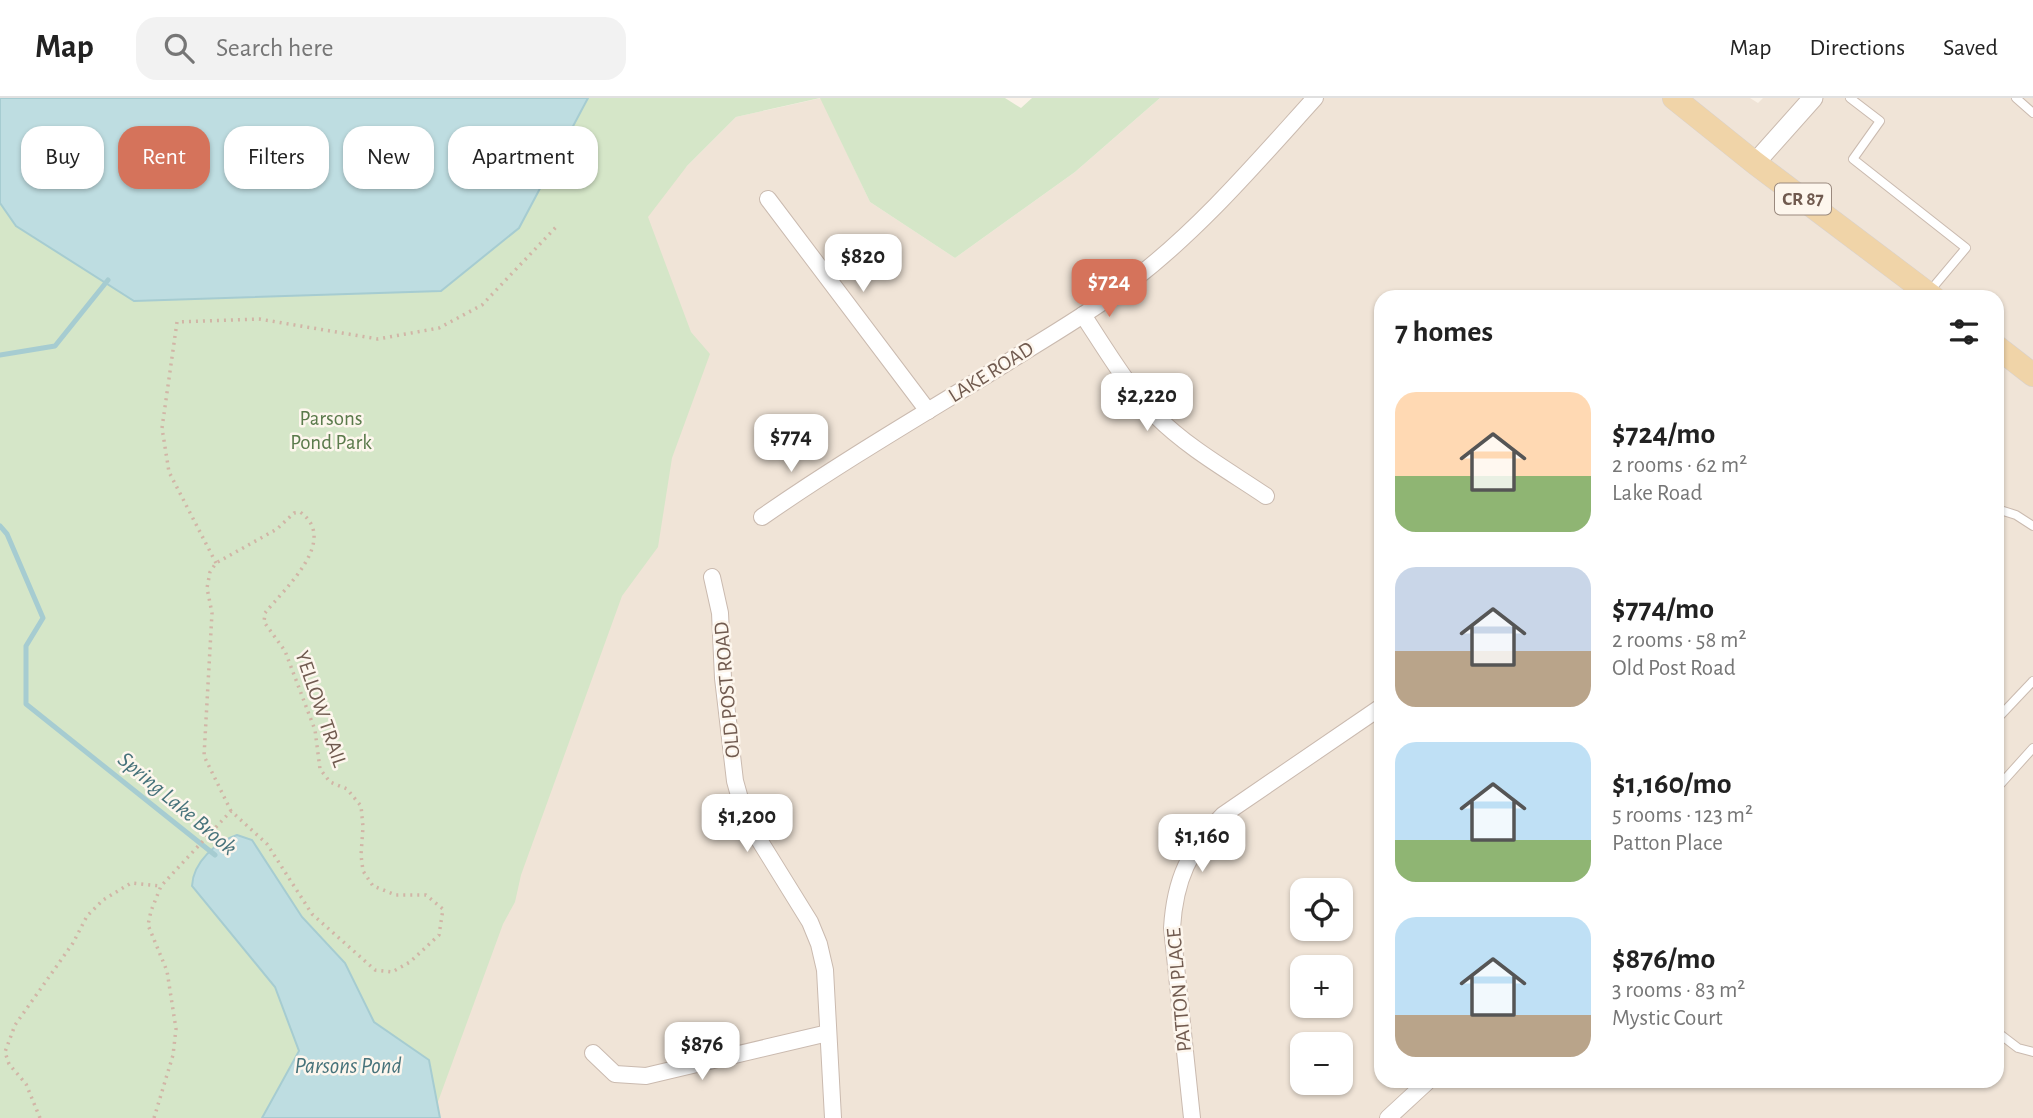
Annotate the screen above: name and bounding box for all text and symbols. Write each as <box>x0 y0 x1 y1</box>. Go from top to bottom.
search box <box>136 17 626 80</box>
icon: search <box>160 29 198 67</box>
text: Map <box>35 31 94 64</box>
text: Search here <box>216 35 334 61</box>
text: Map <box>1729 36 1771 60</box>
text: Directions <box>1809 36 1905 60</box>
text: Saved <box>1943 36 1998 60</box>
chip: Buy <box>21 126 104 189</box>
chip: Rent <box>118 126 210 189</box>
chip: Filters <box>224 126 329 189</box>
chip: New <box>343 126 434 189</box>
chip: Apartment <box>448 126 598 189</box>
road number: CR 87 <box>1775 184 1831 214</box>
pin: $820 <box>822 234 904 294</box>
text: $820 <box>841 245 885 268</box>
pin: $724 <box>1068 260 1150 319</box>
text: $724 <box>1088 270 1130 293</box>
icon: filters <box>1945 313 1983 351</box>
text: 7 homes <box>1395 317 1493 347</box>
street label: LAKE ROAD <box>945 338 1037 406</box>
pin: $2,220 <box>1090 374 1204 433</box>
text: $2,220 <box>1117 384 1177 407</box>
park label: Parsons Pond Park <box>290 408 372 453</box>
pin: $774 <box>750 414 832 474</box>
text: $724/mo <box>1612 419 1715 449</box>
icon: home <box>1451 420 1535 504</box>
text: $774 <box>770 425 812 448</box>
text: 2 rooms · 62 m² <box>1612 454 1747 477</box>
text: Lake Road <box>1612 482 1702 505</box>
text: $774/mo <box>1612 594 1714 624</box>
icon: home <box>1451 595 1535 679</box>
street label: OLD POST ROAD <box>711 621 743 759</box>
text: 2 rooms · 58 m² <box>1612 629 1747 652</box>
street label: YELLOW TRAIL <box>291 648 351 770</box>
text: Old Post Road <box>1612 657 1736 680</box>
water label: Spring Lake Brook <box>113 748 241 860</box>
text: $1,160/mo <box>1612 769 1732 799</box>
icon: home <box>1451 770 1535 854</box>
pin: $1,200 <box>690 794 804 854</box>
text: 5 rooms · 123 m² <box>1612 804 1753 827</box>
text: $1,200 <box>718 805 776 828</box>
pin: $1,160 <box>1145 814 1259 874</box>
text: $1,160 <box>1174 825 1230 848</box>
text: Patton Place <box>1612 832 1723 855</box>
map controls <box>1290 878 1353 1095</box>
button: locate <box>1290 878 1353 941</box>
street label: PATTON PLACE <box>1163 927 1195 1053</box>
text: $876/mo <box>1612 944 1715 974</box>
icon: home <box>1451 945 1535 1029</box>
button: + <box>1290 955 1353 1018</box>
text: 3 rooms · 83 m² <box>1612 979 1745 1002</box>
text: Mystic Court <box>1612 1007 1723 1030</box>
pin: $876 <box>661 1023 743 1082</box>
button: − <box>1290 1032 1353 1095</box>
text: $876 <box>681 1033 723 1056</box>
water label: Parsons Pond <box>294 1055 402 1078</box>

